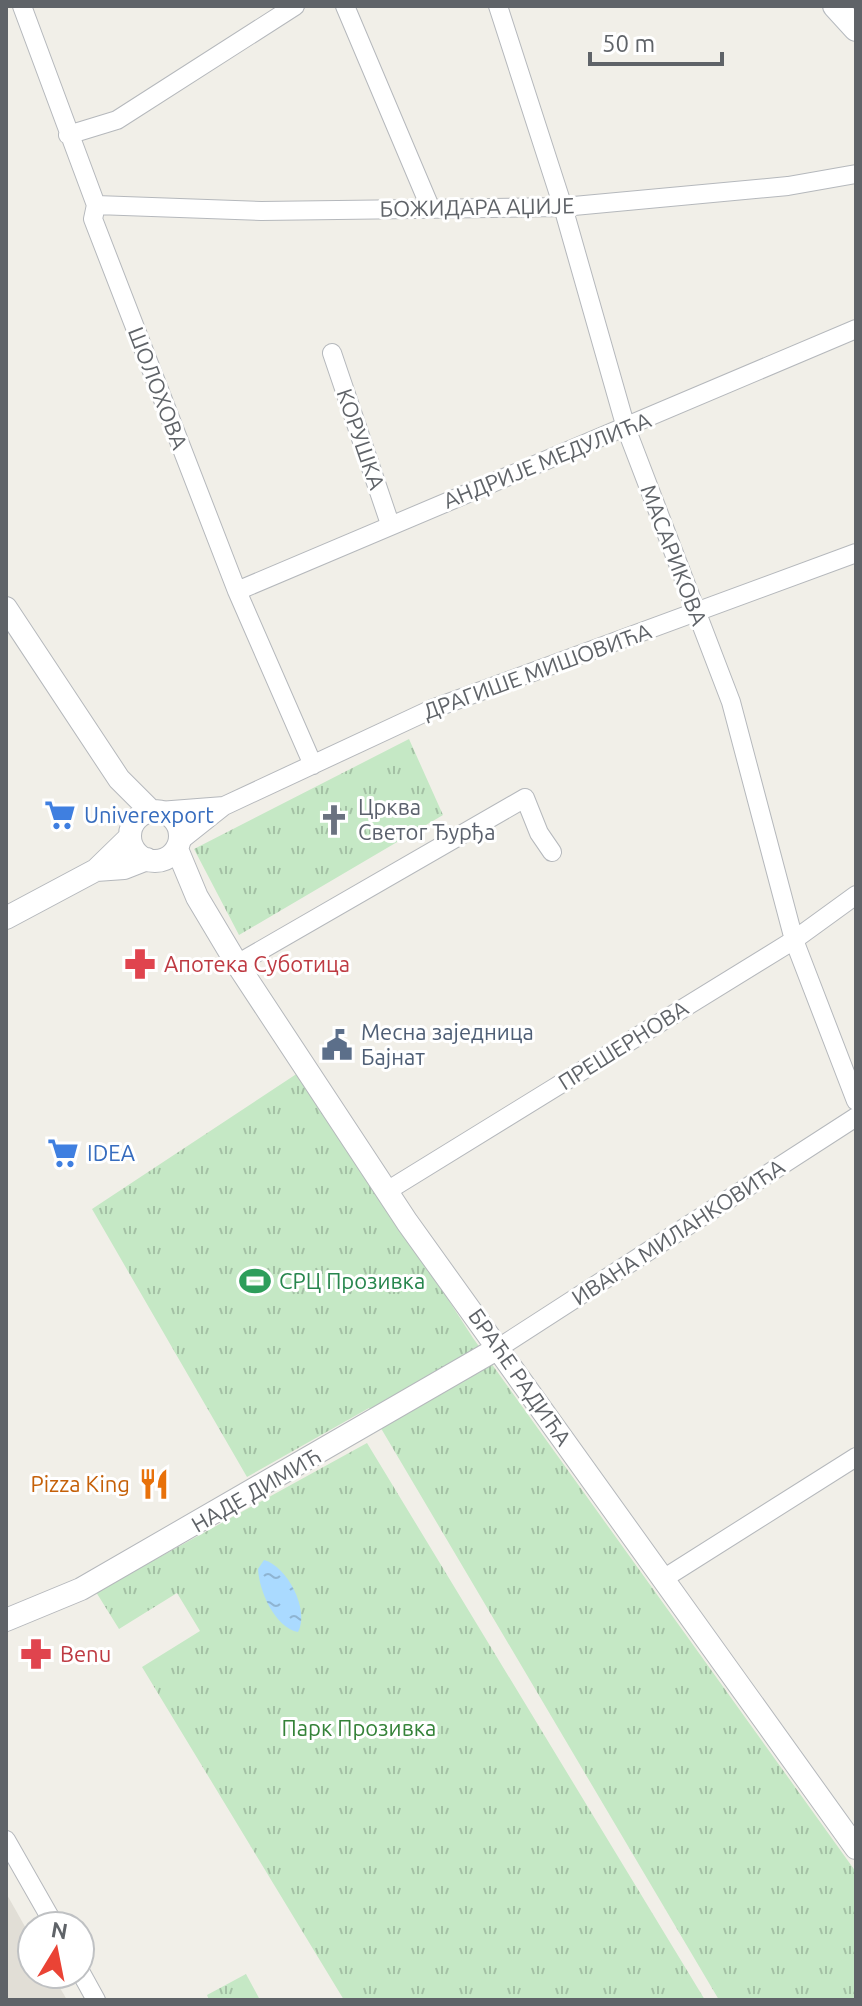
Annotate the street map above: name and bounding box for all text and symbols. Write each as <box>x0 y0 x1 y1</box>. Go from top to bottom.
scale bar <box>590 16 722 66</box>
text: 50 m <box>602 30 655 57</box>
street label: БОЖИДАРА АЏИЈЕ <box>379 192 575 221</box>
street label: ШОЛОХОВА <box>124 323 193 453</box>
street label: КОРУШКА <box>333 385 391 493</box>
street label: АНДРИЈЕ МЕДУЛИЋА <box>439 406 655 513</box>
street label: МАСАРИКОВА <box>636 481 713 629</box>
street label: ДРАГИШЕ МИШОВИЋА <box>419 617 655 723</box>
place label: Црква Светог Ђурђа <box>358 794 496 844</box>
supermarket icon: Univerexport <box>43 798 77 832</box>
place label: Univerexport <box>84 802 214 827</box>
church icon: Црква Светог Ђурђа <box>317 803 351 837</box>
pharmacy icon: Апотека Суботица <box>123 947 157 981</box>
place label: Апотека Суботица <box>164 951 350 976</box>
street label: ПРЕШЕРНОВА <box>553 994 693 1094</box>
place label: Месна заједница Бајнат <box>361 1019 534 1069</box>
public building icon: Месна заједница Бајнат <box>320 1028 354 1062</box>
supermarket icon: IDEA <box>46 1136 80 1170</box>
place label: IDEA <box>87 1140 136 1165</box>
street label: ИВАНА МИЛАНКОВИЋА <box>567 1153 789 1310</box>
sports icon: СРЦ Прозивка <box>238 1264 272 1298</box>
place label: СРЦ Прозивка <box>279 1268 425 1293</box>
street label: БРАЋЕ РАДИЋА <box>464 1303 577 1451</box>
street label: НАДЕ ДИМИЋ <box>187 1443 325 1537</box>
restaurant icon: Pizza King <box>137 1467 171 1501</box>
place label: Pizza King <box>31 1471 130 1496</box>
pharmacy icon: Benu <box>19 1637 53 1671</box>
place label: Benu <box>60 1641 111 1666</box>
park label: Парк Прозивка <box>282 1715 436 1740</box>
north arrow <box>16 1910 96 1990</box>
text: N <box>49 1916 70 1944</box>

